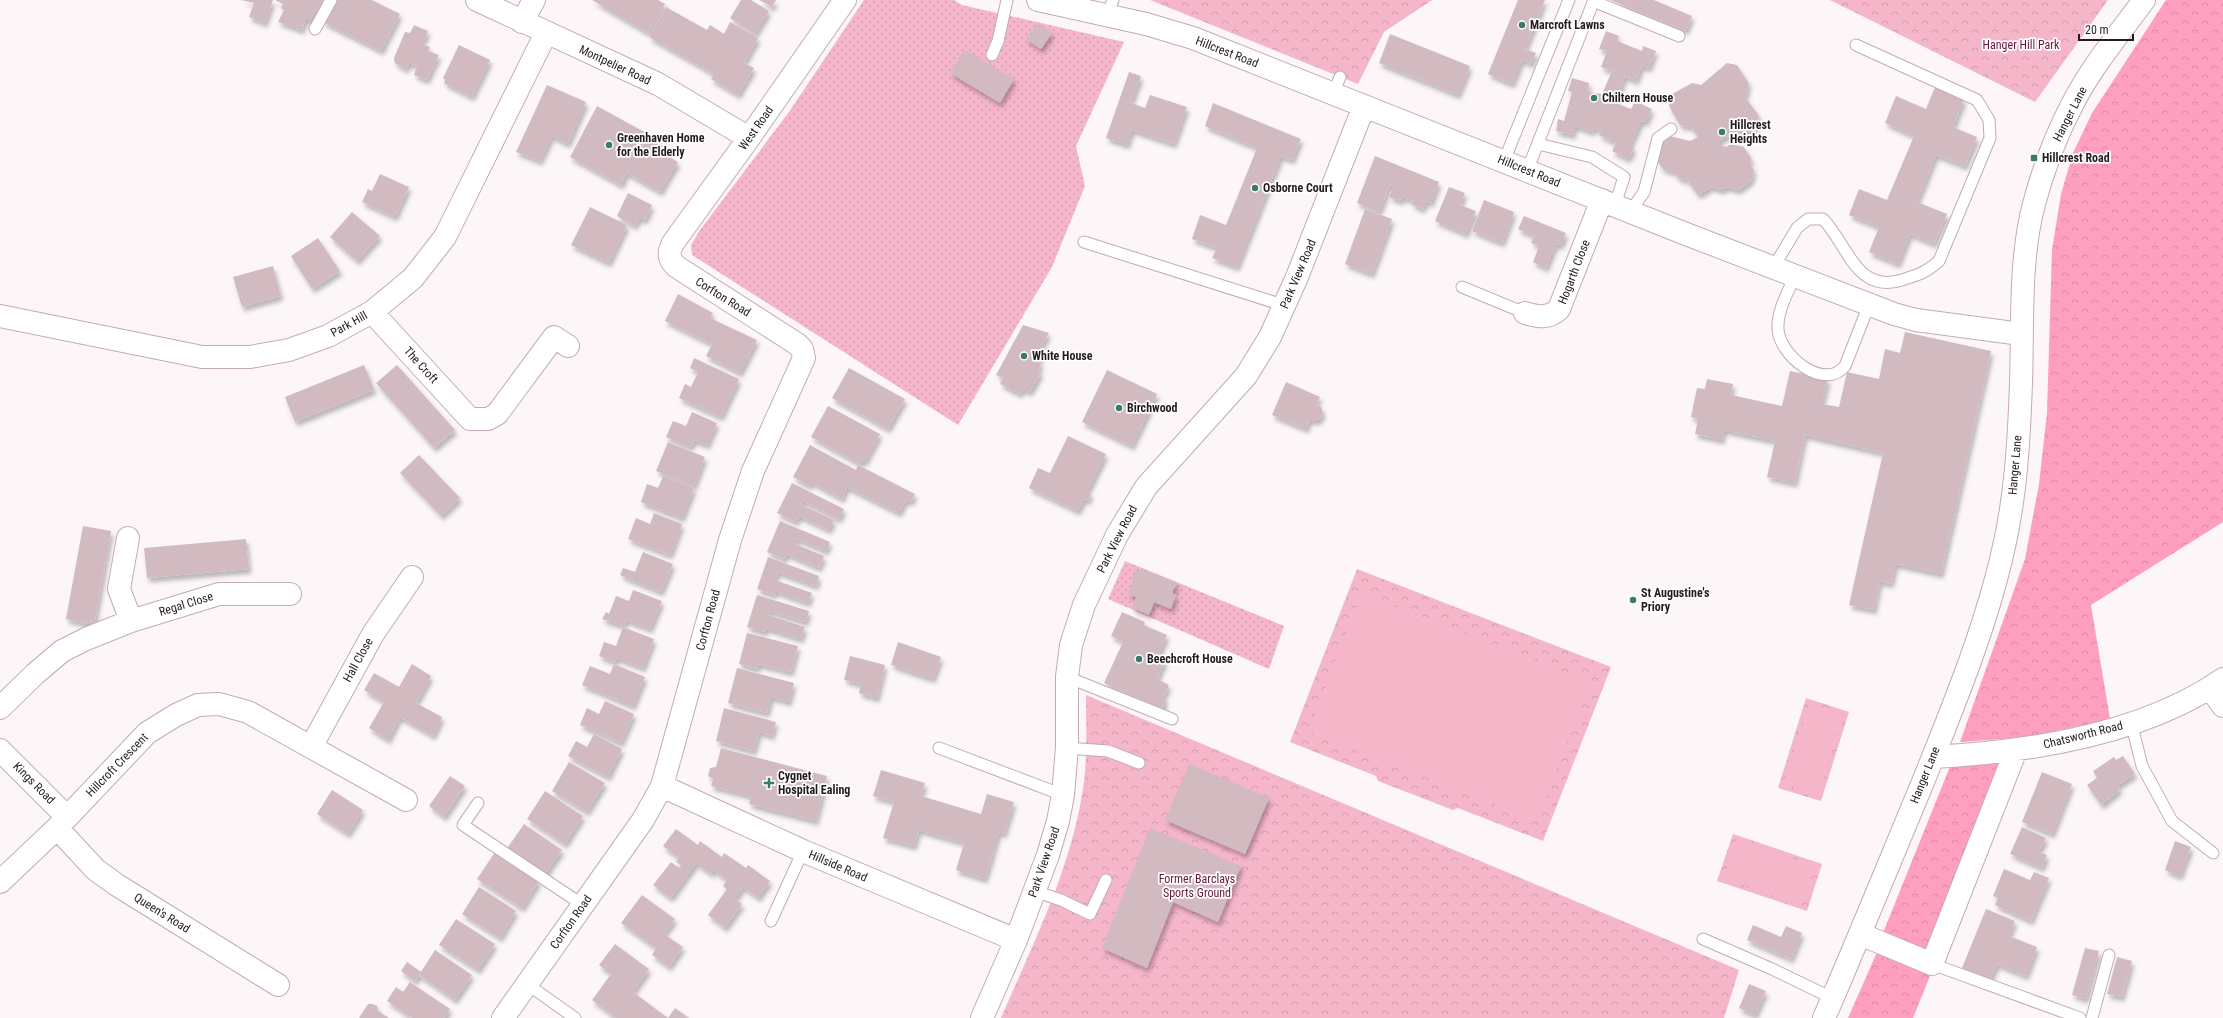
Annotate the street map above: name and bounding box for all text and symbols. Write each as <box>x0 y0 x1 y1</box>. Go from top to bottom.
scale bar <box>2079 16 2133 42</box>
place label: Marcroft Lawns <box>1530 18 1605 32</box>
marker: Marcroft Lawns <box>1517 20 1527 30</box>
text: 20 m <box>2085 23 2109 37</box>
street label: Hillcrest Road <box>1194 34 1260 70</box>
park label: Hanger Hill Park <box>1983 38 2060 52</box>
street label: Montpelier Road <box>577 42 653 88</box>
street label: Hanger Lane <box>2050 84 2090 144</box>
place label: Chiltern House <box>1602 91 1674 105</box>
marker: Chiltern House <box>1589 93 1599 103</box>
street label: West Road <box>736 103 776 153</box>
place label: Hillcrest Heights <box>1730 118 1771 146</box>
marker: Hillcrest Heights <box>1717 127 1727 137</box>
place label: Greenhaven Home for the Elderly <box>617 131 705 159</box>
marker: Greenhaven Home for the Elderly <box>604 140 614 150</box>
place label: Hillcrest Road <box>2042 151 2110 165</box>
street label: Hillcrest Road <box>1496 152 1562 190</box>
marker: Hillcrest Road <box>2029 153 2039 163</box>
place label: Osborne Court <box>1263 181 1333 195</box>
marker: Osborne Court <box>1250 183 1260 193</box>
street label: Park View Road <box>1277 237 1319 311</box>
street label: Hogarth Close <box>1555 237 1593 306</box>
street label: Corfton Road <box>693 275 753 320</box>
street label: Park Hill <box>328 308 370 340</box>
street label: The Croft <box>401 344 441 386</box>
place label: White House <box>1032 349 1093 363</box>
marker: White House <box>1019 351 1029 361</box>
place label: Birchwood <box>1127 401 1178 415</box>
marker: Birchwood <box>1114 403 1124 413</box>
street label: Hanger Lane <box>2005 434 2025 495</box>
street label: Park View Road <box>1094 503 1140 575</box>
place label: St Augustine's Priory <box>1641 586 1710 614</box>
street label: Corfton Road <box>693 588 723 652</box>
street label: Regal Close <box>157 589 215 619</box>
marker: St Augustine's Priory <box>1628 595 1638 605</box>
street label: Hall Close <box>340 635 376 684</box>
place label: Beechcroft House <box>1147 652 1233 666</box>
marker: Beechcroft House <box>1134 654 1144 664</box>
street label: Chatsworth Road <box>2042 718 2124 752</box>
street label: Hillcroft Crescent <box>83 730 151 800</box>
street label: Hanger Lane <box>1907 744 1943 805</box>
street label: Kings Road <box>10 759 58 807</box>
place label: Cygnet Hospital Ealing <box>778 769 850 797</box>
marker: Cygnet Hospital Ealing <box>763 777 775 789</box>
street label: Park View Road <box>1025 825 1063 899</box>
street label: Hillside Road <box>807 847 869 885</box>
park label: Former Barclays Sports Ground <box>1159 872 1235 900</box>
street label: Queen's Road <box>131 890 193 936</box>
street label: Corfton Road <box>547 892 595 952</box>

